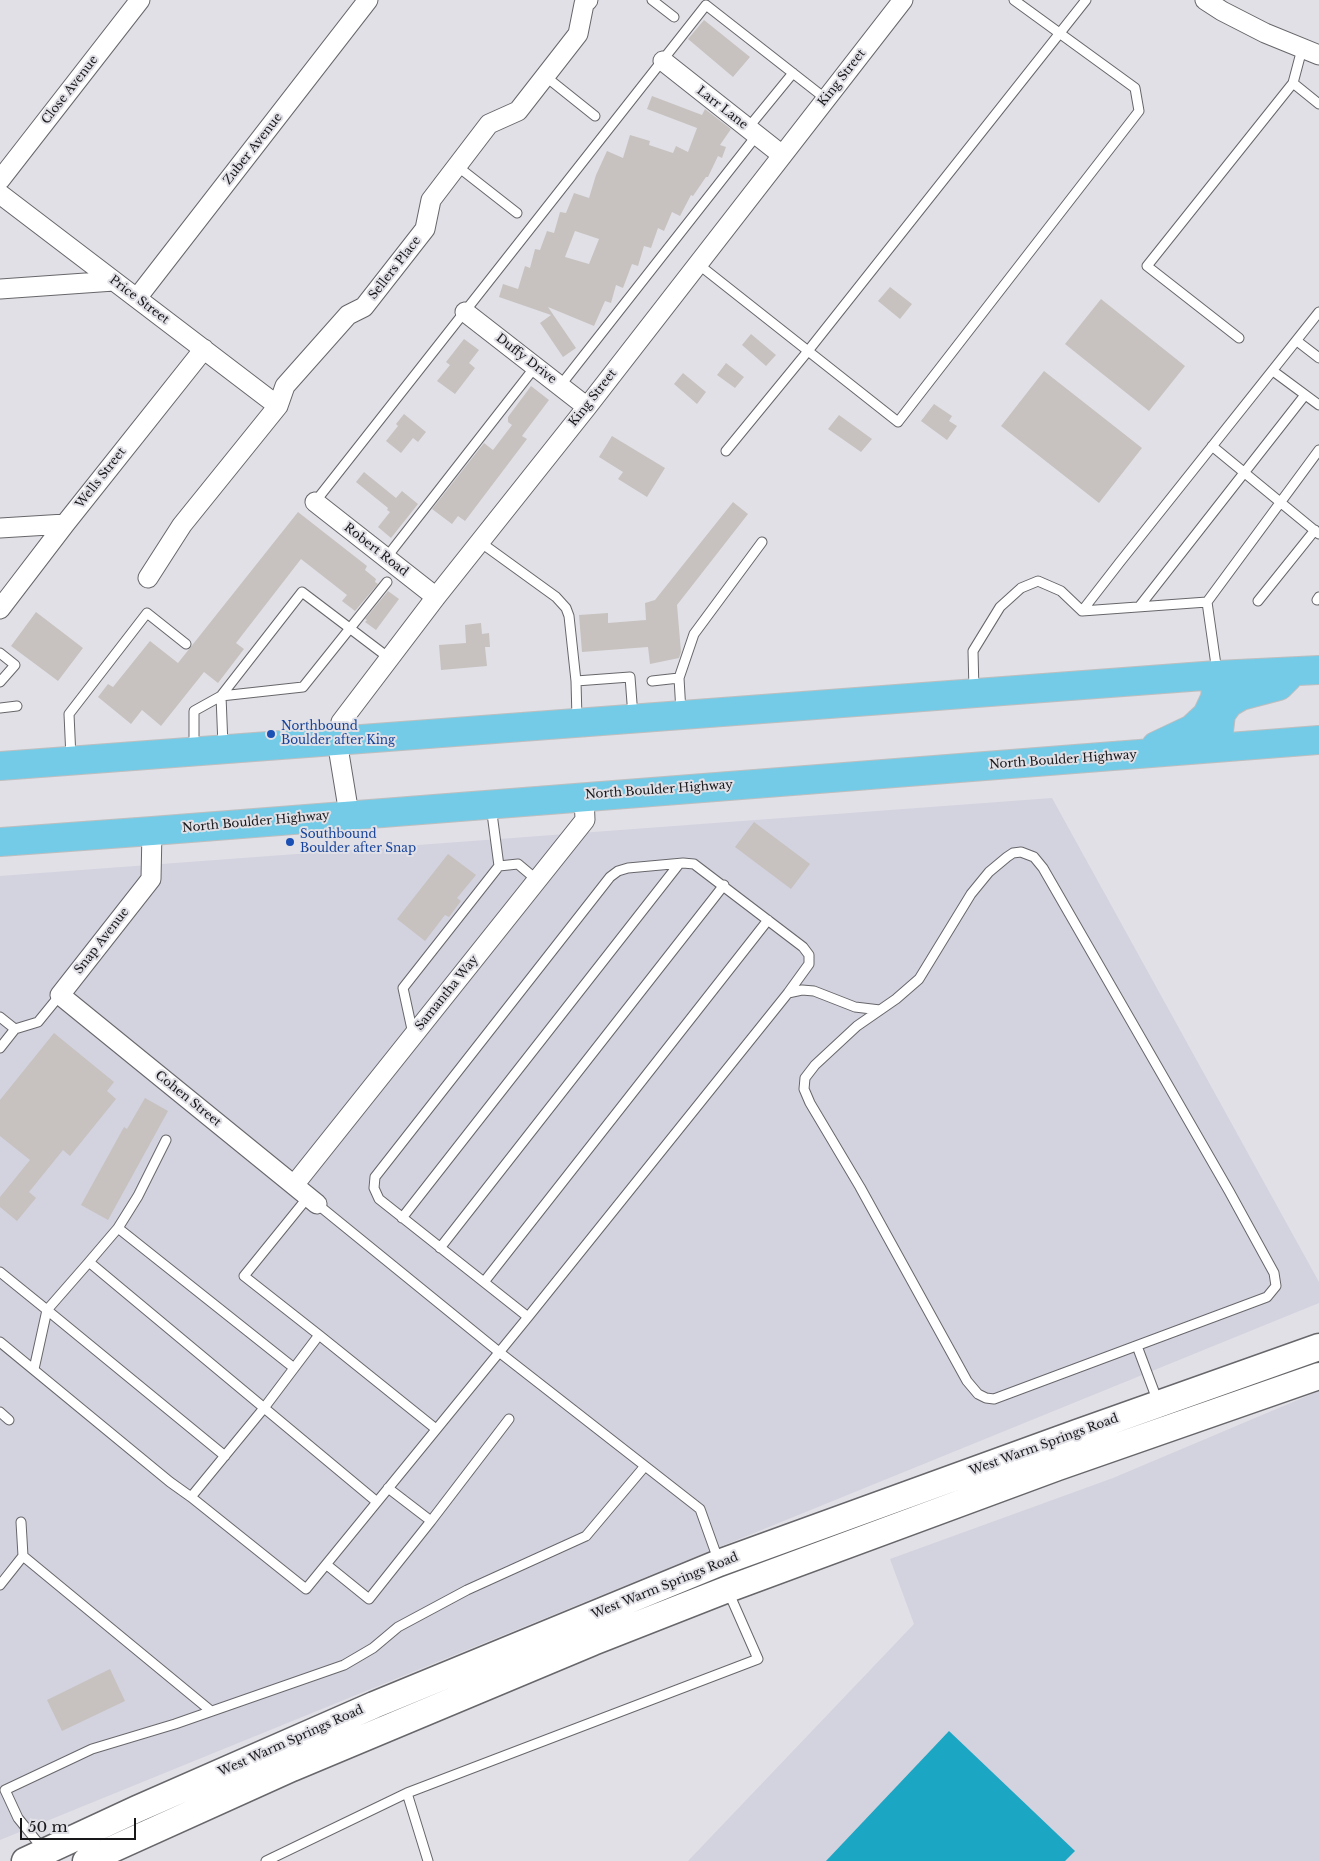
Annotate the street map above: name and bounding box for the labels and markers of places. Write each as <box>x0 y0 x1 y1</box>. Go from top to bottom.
place label: Northbound Boulder after King <box>281 720 395 748</box>
marker: Northbound Boulder after King <box>265 728 277 740</box>
place label: Southbound Boulder after Snap <box>300 828 416 856</box>
marker: Southbound Boulder after Snap <box>284 836 296 848</box>

